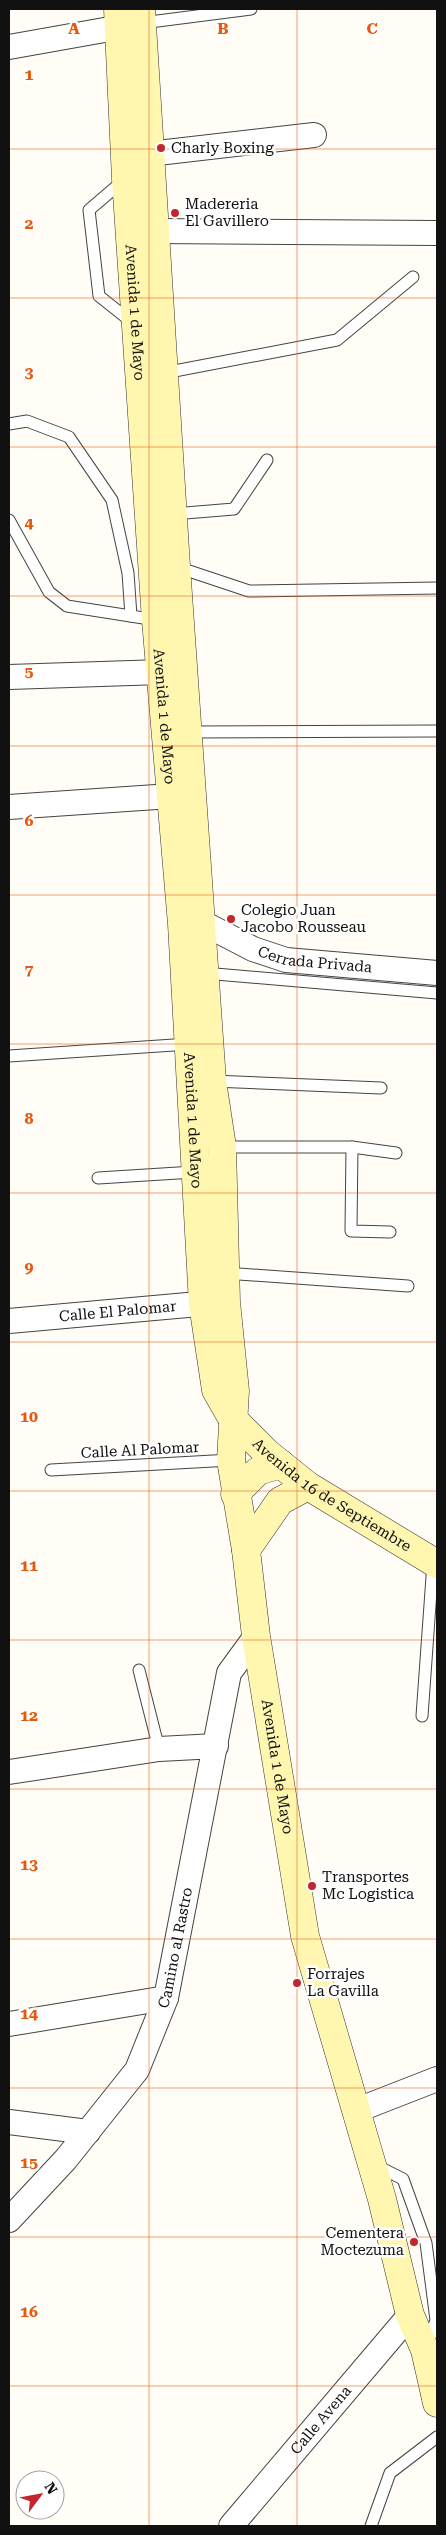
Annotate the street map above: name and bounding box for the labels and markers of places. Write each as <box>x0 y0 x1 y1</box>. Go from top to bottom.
place label: Charly Boxing <box>171 139 274 157</box>
marker: Charly Boxing <box>155 142 167 154</box>
place label: Madereria El Gavillero <box>185 195 269 230</box>
marker: Madereria El Gavillero <box>169 207 181 219</box>
place label: Colegio Juan Jacobo Rousseau <box>241 901 366 936</box>
marker: Colegio Juan Jacobo Rousseau <box>225 913 237 925</box>
place label: Transportes Mc Logistica <box>322 1868 414 1903</box>
marker: Transportes Mc Logistica <box>306 1880 318 1892</box>
place label: Forrajes La Gavilla <box>307 1965 379 2000</box>
marker: Forrajes La Gavilla <box>291 1977 303 1989</box>
place label: Cementera Moctezuma <box>320 2224 404 2259</box>
marker: Cementera Moctezuma <box>408 2236 420 2248</box>

